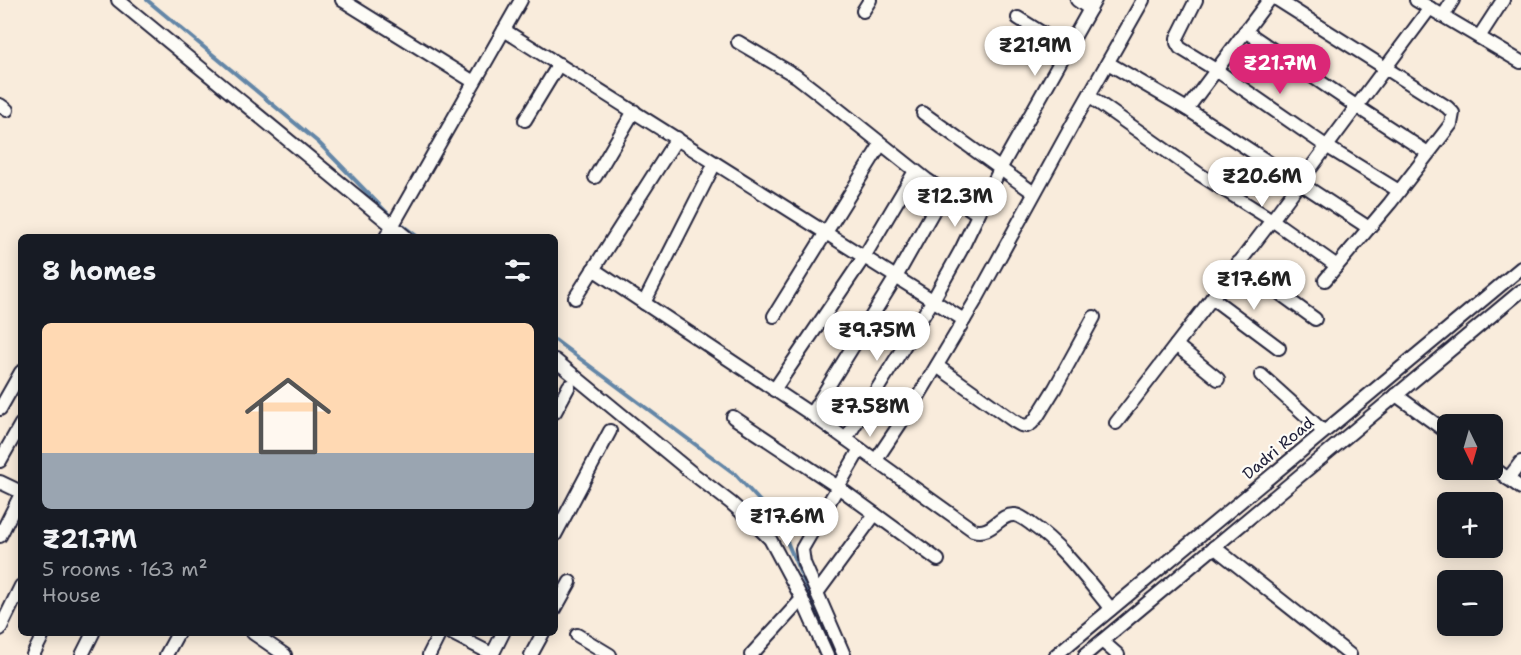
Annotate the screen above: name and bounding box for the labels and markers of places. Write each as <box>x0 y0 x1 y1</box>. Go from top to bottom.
pin: ₹21.9M <box>986 26 1084 77</box>
pin: ₹21.7M <box>1231 44 1329 95</box>
pin: ₹20.6M <box>1213 157 1311 208</box>
pin: ₹12.3M <box>906 177 1004 228</box>
pin: ₹17.6M <box>1205 260 1303 311</box>
pin: ₹9.75M <box>828 311 926 362</box>
pin: ₹7.58M <box>821 387 919 438</box>
pin: ₹17.6M <box>738 497 836 548</box>

